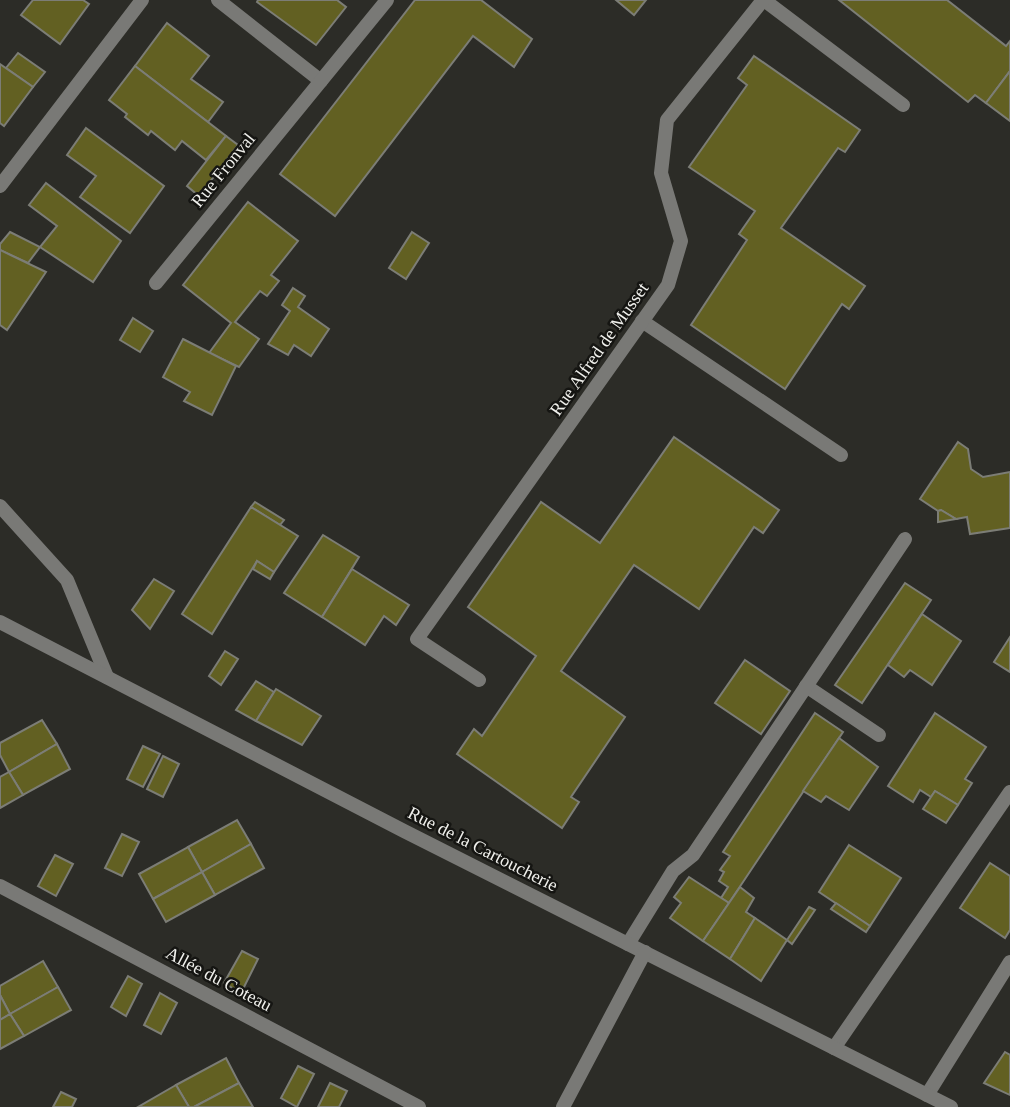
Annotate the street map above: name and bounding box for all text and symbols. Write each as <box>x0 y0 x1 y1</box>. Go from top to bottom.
street label: Rue Fronval <box>187 129 259 211</box>
street label: Rue Alfred de Musset <box>546 279 652 419</box>
street label: Rue de la Cartoucherie <box>405 803 561 895</box>
street label: Allée du Coteau <box>163 943 275 1015</box>

